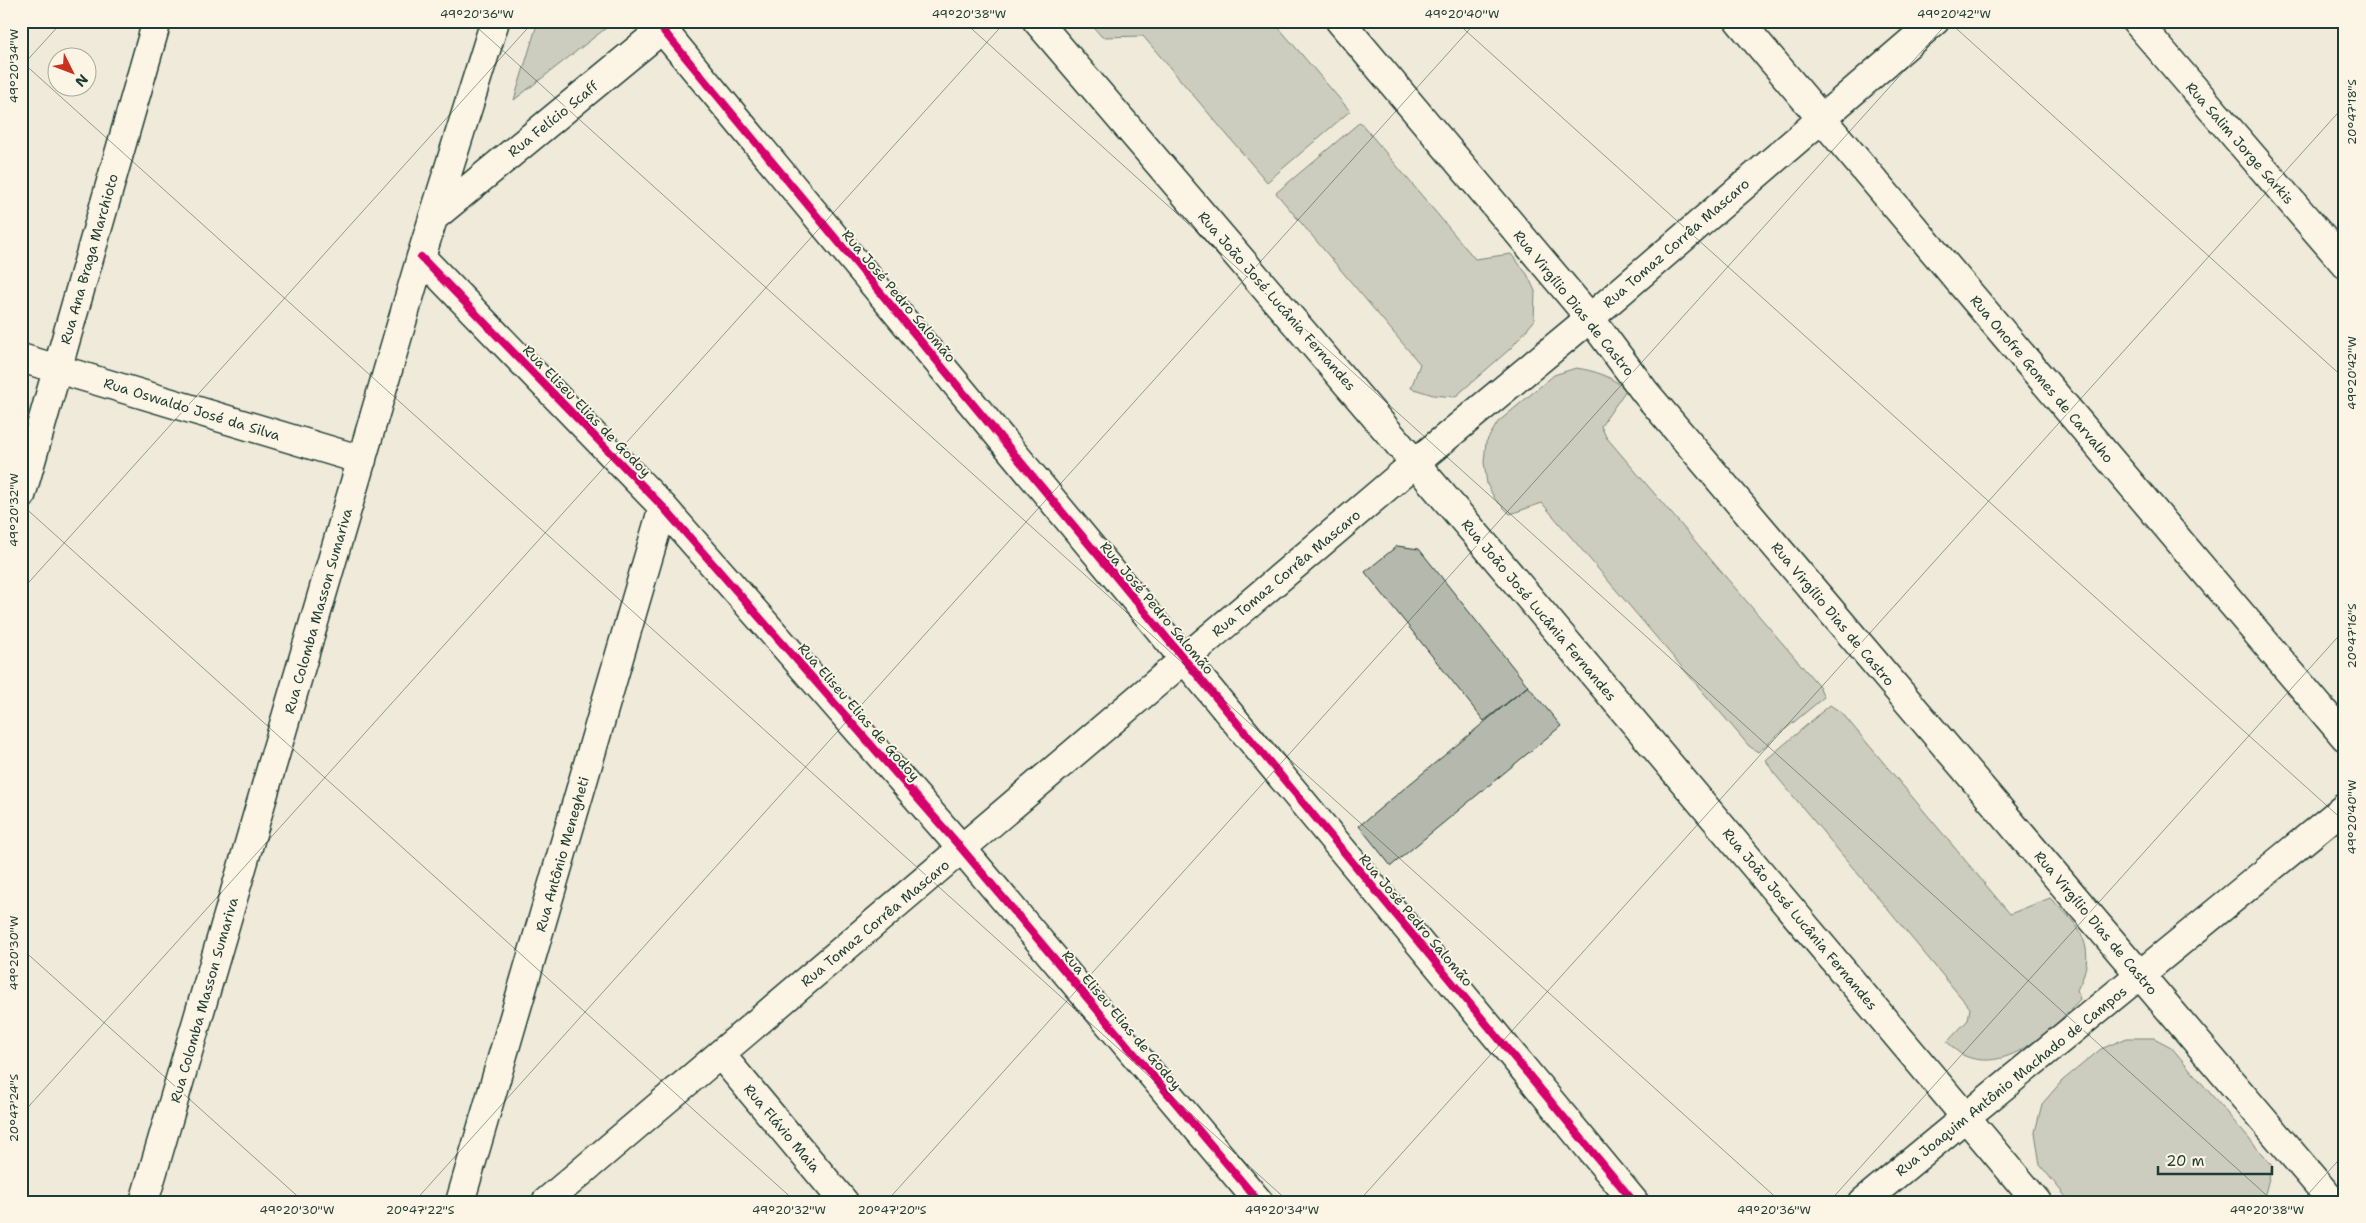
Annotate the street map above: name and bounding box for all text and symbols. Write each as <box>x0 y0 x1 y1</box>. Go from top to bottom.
text: 49°20'36"W <box>440 6 514 22</box>
text: 49°20'38"W <box>932 6 1006 22</box>
text: 49°20'40"W <box>1425 6 1499 22</box>
text: 49°20'42"W <box>1917 6 1991 22</box>
text: 49°20'34"W <box>6 29 22 103</box>
north arrow <box>48 48 98 98</box>
text: N <box>71 71 92 91</box>
street label: Rua Felício Scaff <box>504 77 602 161</box>
street label: Rua Salim Jorge Sarkis <box>2182 78 2298 208</box>
text: 20°47'18"S <box>2344 79 2360 145</box>
street label: Rua Ana Braga Marchioto <box>56 172 122 346</box>
street label: Rua Tomaz Corrêa Mascaro <box>1599 174 1753 312</box>
street label: Rua João José Lucânia Fernandes <box>1194 208 1360 394</box>
street label: Rua José Pedro Salomão <box>838 226 960 366</box>
street label: Rua Virgílio Dias de Castro <box>1510 226 1638 380</box>
street label: Rua Onofre Gomes de Carvalho <box>1966 291 2118 467</box>
text: 49°20'42"W <box>2344 336 2360 410</box>
street label: Rua Eliseu Elias de Godoy <box>519 341 655 481</box>
street label: Rua Oswaldo José da Silva <box>102 374 283 445</box>
text: 49°20'32"W <box>6 473 22 547</box>
street label: Rua Colomba Masson Sumariva <box>280 506 356 716</box>
street label: Rua Tomaz Corrêa Mascaro <box>1208 506 1364 640</box>
street label: Rua João José Lucânia Fernandes <box>1458 515 1620 705</box>
street label: Rua José Pedro Salomão <box>1096 538 1218 678</box>
street label: Rua Virgílio Dias de Castro <box>1767 538 1899 690</box>
text: 20°47'16"S <box>2344 603 2360 669</box>
street label: Rua Eliseu Elias de Godoy <box>794 639 924 785</box>
street label: Rua Antônio Menegheti <box>531 774 593 934</box>
text: 49°20'40"W <box>2344 780 2360 854</box>
street label: Rua João José Lucânia Fernandes <box>1719 824 1881 1014</box>
street label: Rua Virgílio Dias de Castro <box>2030 847 2162 999</box>
street label: Rua José Pedro Salomão <box>1355 850 1477 990</box>
street label: Rua Tomaz Corrêa Mascaro <box>797 856 953 990</box>
street label: Rua Colomba Masson Sumariva <box>166 895 242 1105</box>
text: 49°20'30"W <box>6 916 22 990</box>
street label: Rua Eliseu Elias de Godoy <box>1058 946 1186 1094</box>
street label: Rua Joaquim Antônio Machado de Campos <box>1892 982 2130 1180</box>
text: 20°47'24"S <box>6 1073 22 1142</box>
street label: Rua Flávio Maia <box>740 1080 824 1176</box>
scale bar <box>2158 1143 2272 1175</box>
text: 20 m <box>2166 1151 2205 1171</box>
text: 49°20'30"W <box>260 1202 334 1218</box>
text: 20°47'22"S <box>386 1202 455 1218</box>
text: 49°20'32"W <box>752 1202 826 1218</box>
text: 20°47'20"S <box>857 1202 927 1218</box>
text: 49°20'34"W <box>1245 1202 1319 1218</box>
text: 49°20'36"W <box>1737 1202 1811 1218</box>
text: 49°20'38"W <box>2230 1202 2304 1218</box>

